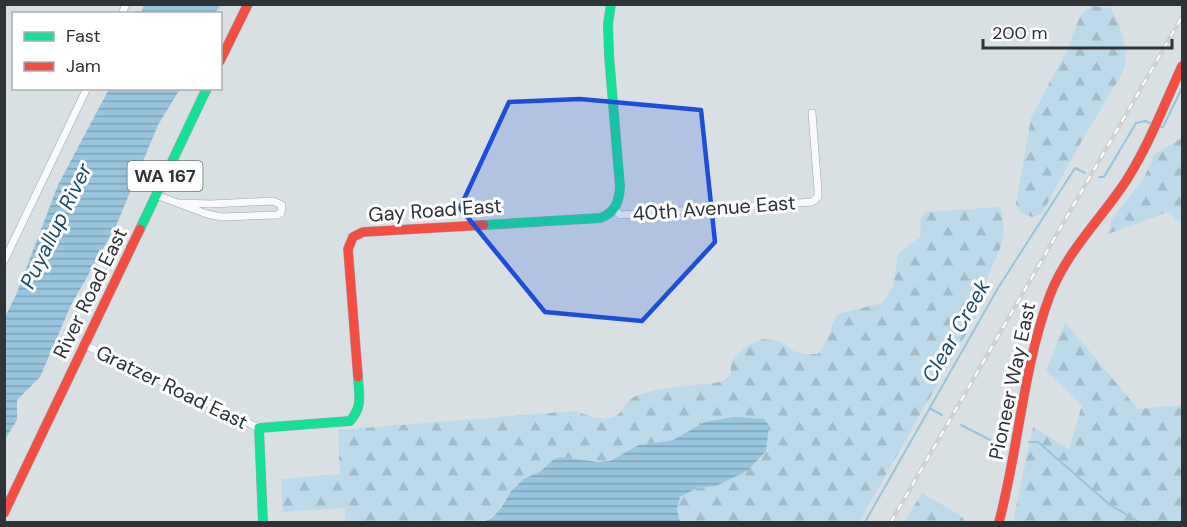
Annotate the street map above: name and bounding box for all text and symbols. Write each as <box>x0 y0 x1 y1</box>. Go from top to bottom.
legend <box>12 12 222 90</box>
scale bar <box>983 12 1172 50</box>
text: 200 m <box>992 21 1048 45</box>
text: Fast <box>66 24 101 48</box>
text: Jam <box>66 54 101 78</box>
water label: Puyallup River <box>14 158 99 293</box>
road number: WA 167 <box>128 161 202 191</box>
street label: 40th Avenue East <box>632 189 797 227</box>
street label: Gay Road East <box>367 192 503 228</box>
street label: River Road East <box>47 223 133 363</box>
water label: Clear Creek <box>915 274 997 388</box>
street label: Pioneer Way East <box>983 300 1041 462</box>
street label: Gratzer Road East <box>92 339 252 435</box>

